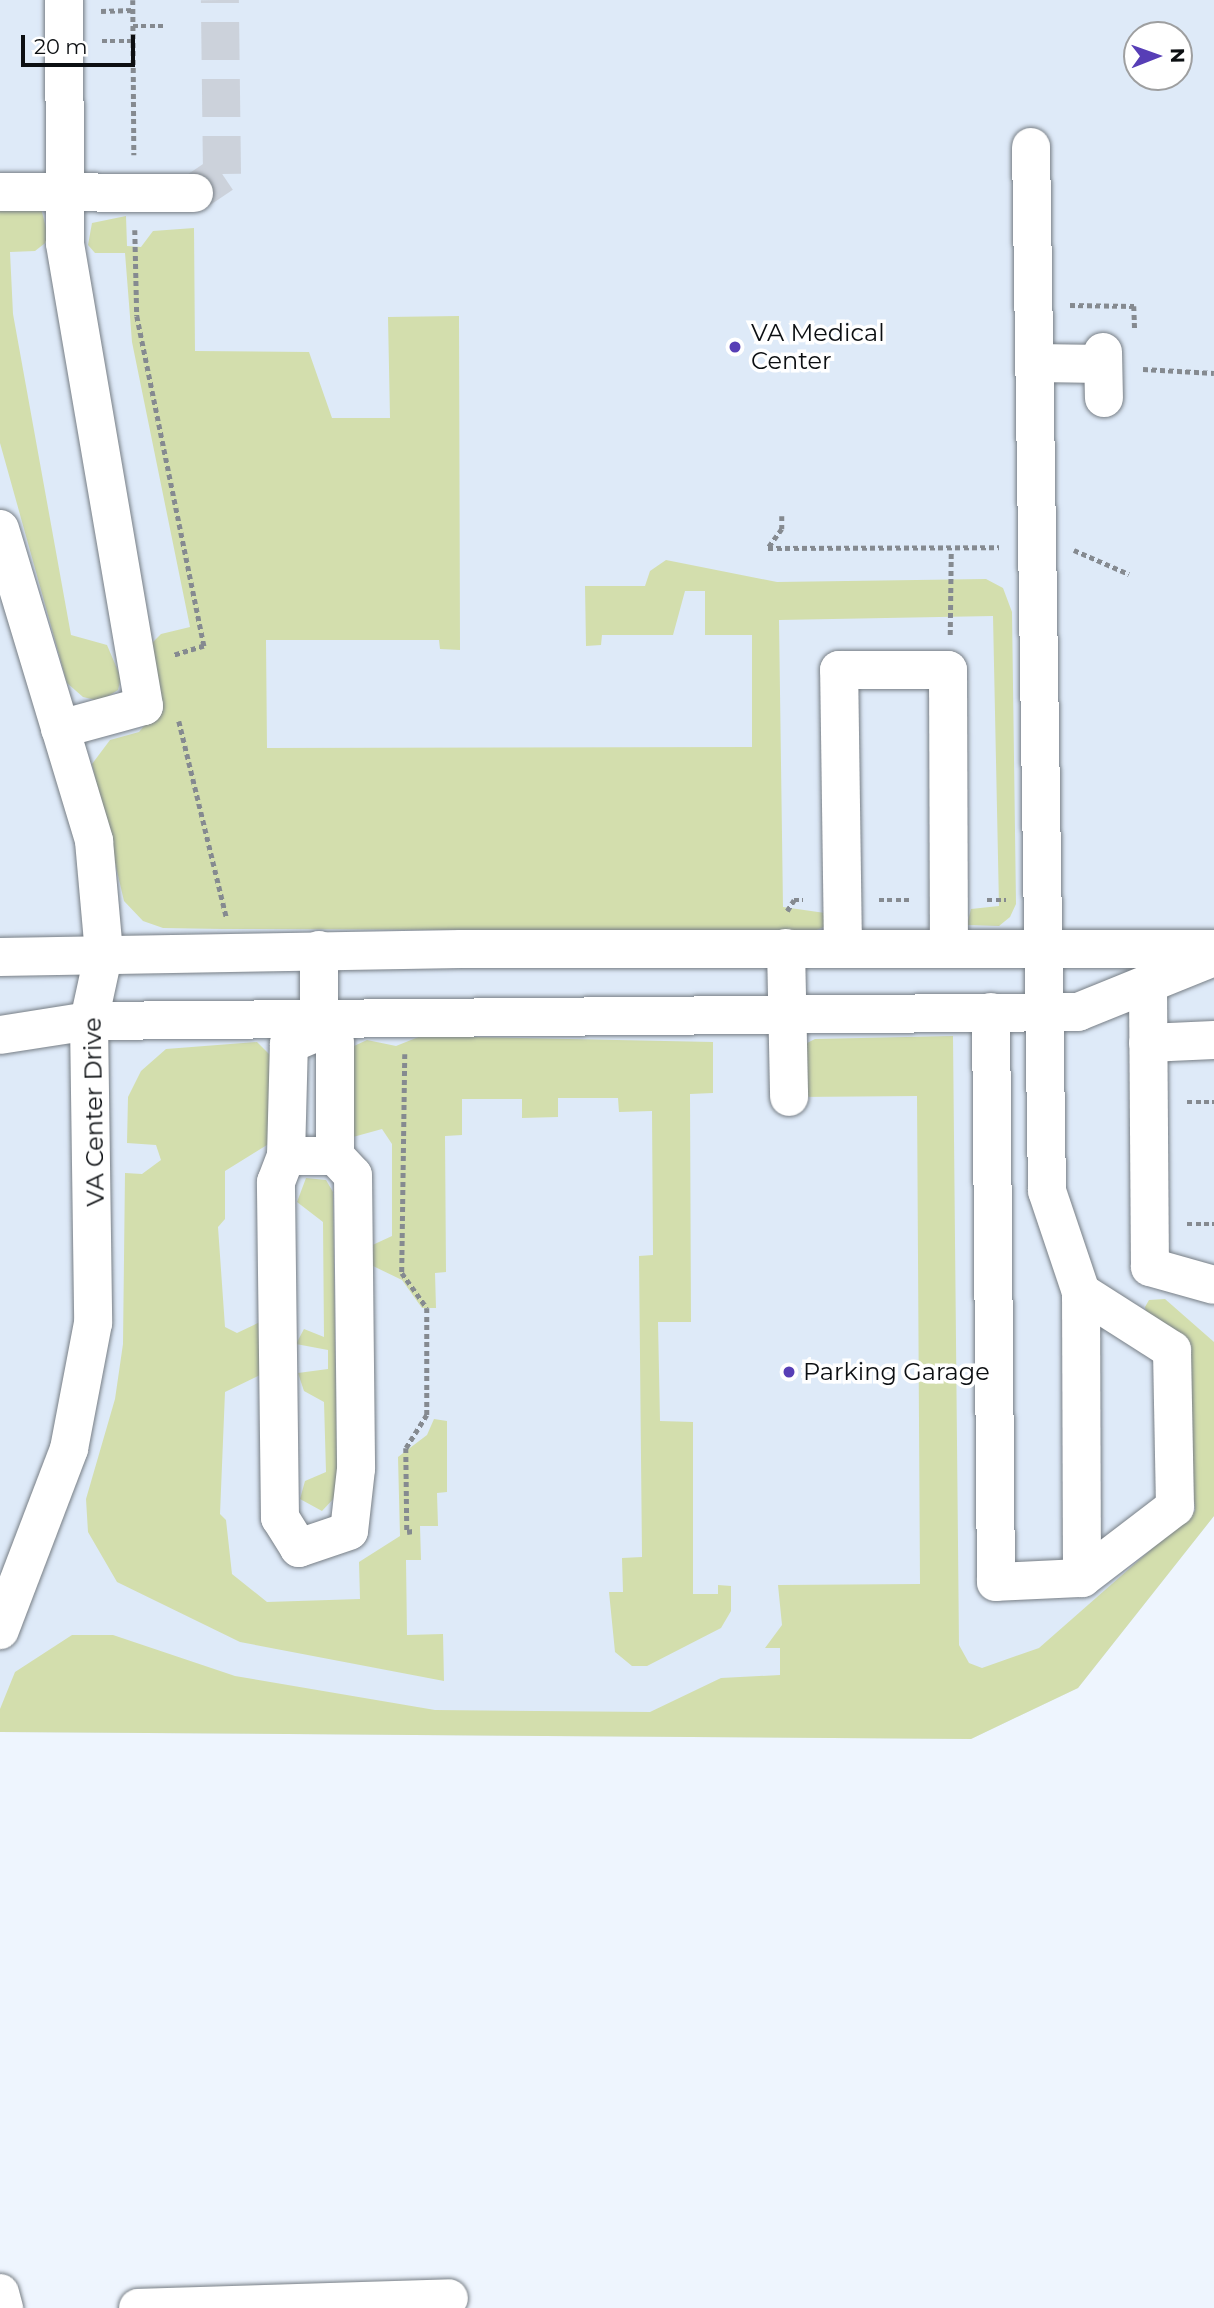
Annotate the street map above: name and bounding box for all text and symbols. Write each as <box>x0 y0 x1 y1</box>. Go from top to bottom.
scale bar <box>24 21 138 65</box>
north arrow <box>1123 21 1193 91</box>
text: 20 m <box>34 34 88 59</box>
text: N <box>1166 48 1189 64</box>
place label: VA Medical Center <box>751 319 885 375</box>
marker: VA Medical Center <box>725 337 745 357</box>
street label: VA Center Drive <box>78 1017 110 1207</box>
place label: Parking Garage <box>803 1358 990 1386</box>
marker: Parking Garage <box>781 1364 797 1380</box>

